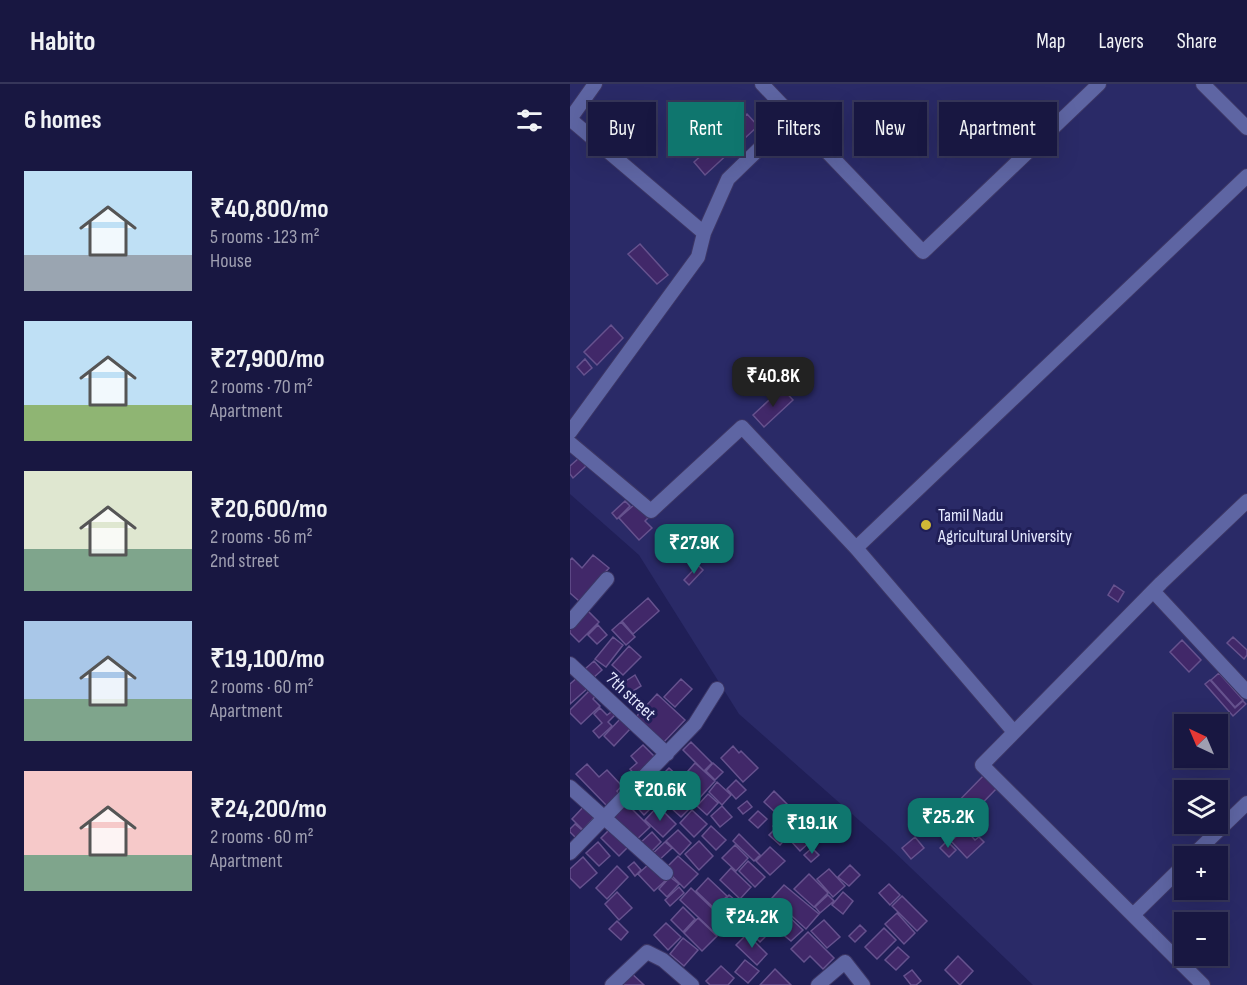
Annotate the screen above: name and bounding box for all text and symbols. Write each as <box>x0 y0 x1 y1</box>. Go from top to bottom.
text: Habito <box>30 25 96 58</box>
text: Map <box>1036 29 1065 54</box>
text: Layers <box>1098 29 1144 54</box>
text: Share <box>1177 29 1217 54</box>
chip: Buy <box>588 102 656 156</box>
chip: Rent <box>668 102 744 156</box>
chip: Filters <box>756 102 842 156</box>
chip: New <box>854 102 927 156</box>
chip: Apartment <box>939 102 1057 156</box>
icon: filters <box>513 104 546 137</box>
text: 6 homes <box>24 105 102 136</box>
text: ₹40,800/mo <box>210 194 329 225</box>
icon: home <box>72 195 144 267</box>
text: 5 rooms · 123 m² <box>210 225 320 249</box>
text: House <box>210 249 252 273</box>
text: ₹27,900/mo <box>210 344 325 375</box>
icon: home <box>72 345 144 417</box>
pin: ₹40.8K <box>724 357 822 408</box>
text: ₹40.8K <box>746 364 800 388</box>
text: 2 rooms · 70 m² <box>210 375 313 399</box>
text: Apartment <box>210 399 283 423</box>
text: ₹20,600/mo <box>210 494 327 525</box>
icon: home <box>72 495 144 567</box>
place label: Tamil Nadu Agricultural University <box>937 505 1072 547</box>
marker: Tamil Nadu Agricultural University <box>919 518 933 532</box>
pin: ₹27.9K <box>645 524 743 575</box>
text: 2 rooms · 56 m² <box>210 525 313 549</box>
text: ₹27.9K <box>669 531 719 555</box>
text: 2nd street <box>210 549 279 573</box>
text: ₹19,100/mo <box>210 644 325 675</box>
icon: home <box>72 645 144 717</box>
street label: 7th street <box>602 668 660 725</box>
text: 2 rooms · 60 m² <box>210 675 314 699</box>
text: Apartment <box>210 699 283 723</box>
north arrow <box>1174 714 1228 768</box>
map controls <box>1174 714 1228 966</box>
pin: ₹20.6K <box>611 771 709 822</box>
text: ₹20.6K <box>634 778 686 802</box>
button: layers <box>1174 780 1228 834</box>
text: ₹24,200/mo <box>210 794 327 825</box>
icon: home <box>72 795 144 867</box>
pin: ₹25.2K <box>899 798 997 849</box>
pin: ₹19.1K <box>763 804 861 855</box>
text: ₹25.2K <box>922 805 974 829</box>
text: ₹19.1K <box>786 811 838 835</box>
text: 2 rooms · 60 m² <box>210 825 314 849</box>
button: + <box>1174 846 1228 900</box>
text: Apartment <box>210 849 283 873</box>
pin: ₹24.2K <box>703 898 801 949</box>
text: ₹24.2K <box>725 905 779 929</box>
button: − <box>1174 912 1228 966</box>

